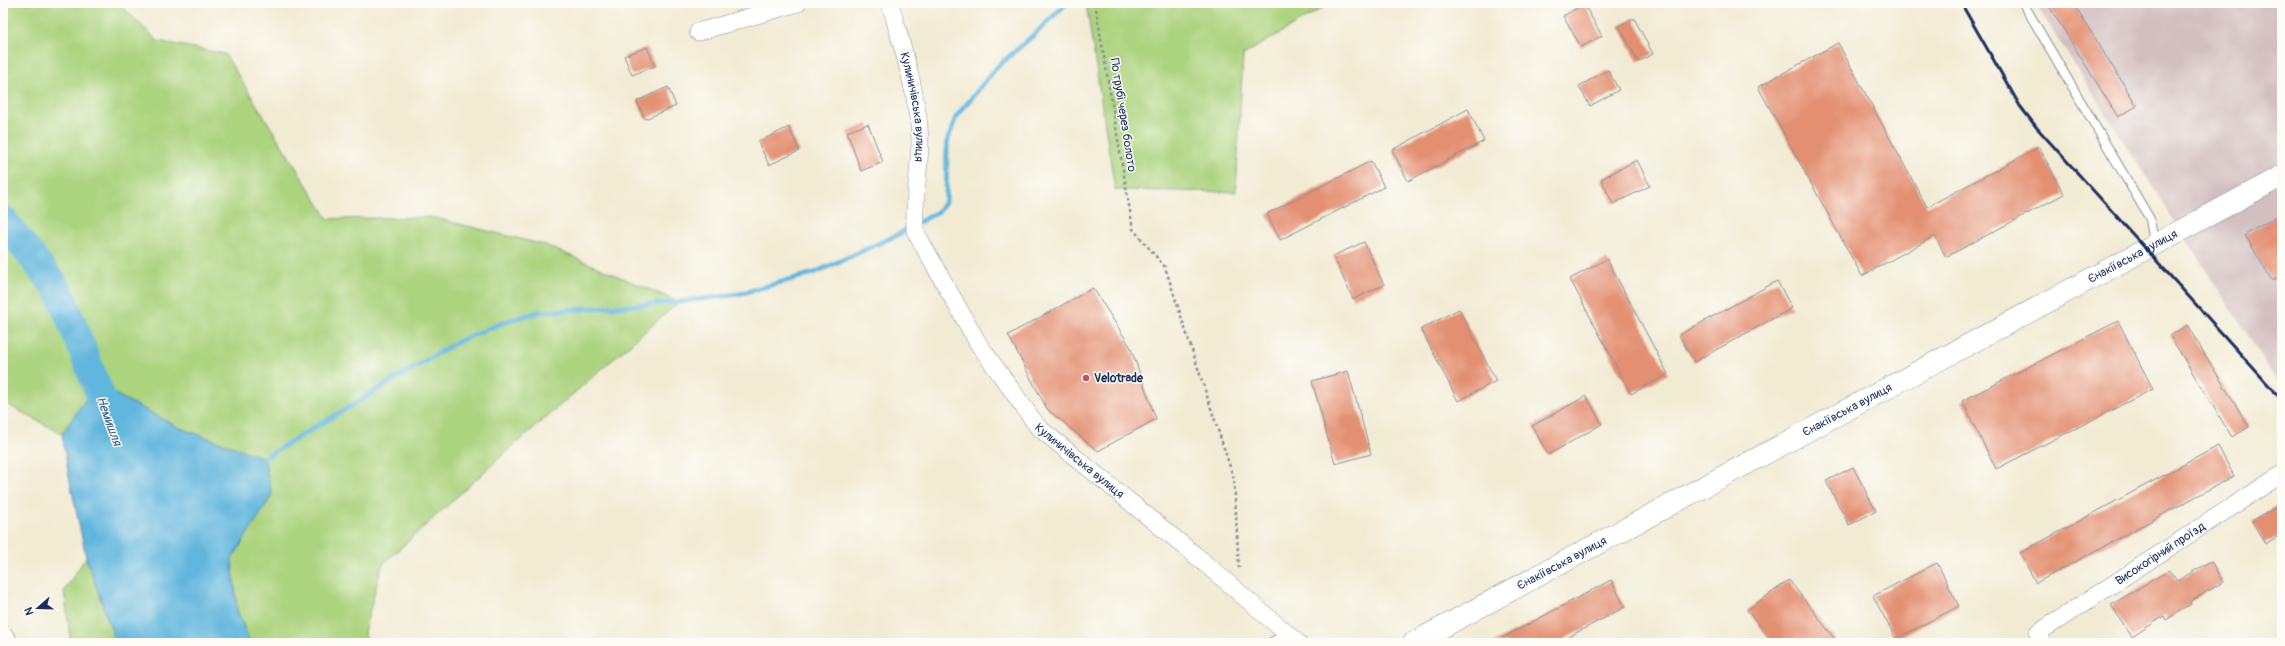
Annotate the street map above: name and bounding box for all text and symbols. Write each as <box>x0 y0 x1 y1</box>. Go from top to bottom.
street label: Кулиничівська вулиця <box>897 50 928 163</box>
street label: По трубі через болото <box>1107 57 1140 174</box>
street label: Єнакіївська вулиця <box>2085 226 2180 286</box>
place label: Velotrade <box>1094 371 1144 386</box>
marker: Velotrade <box>1081 373 1091 383</box>
street label: Єнакіївська вулиця <box>1800 379 1895 440</box>
water label: Немишля <box>93 394 126 450</box>
street label: Кулиничівська вулиця <box>1032 420 1128 502</box>
street label: Високогірний проїзд <box>2112 518 2209 588</box>
street label: Єнакіївська вулиця <box>1515 533 1609 593</box>
north arrow <box>18 588 58 628</box>
text: N <box>22 605 36 617</box>

